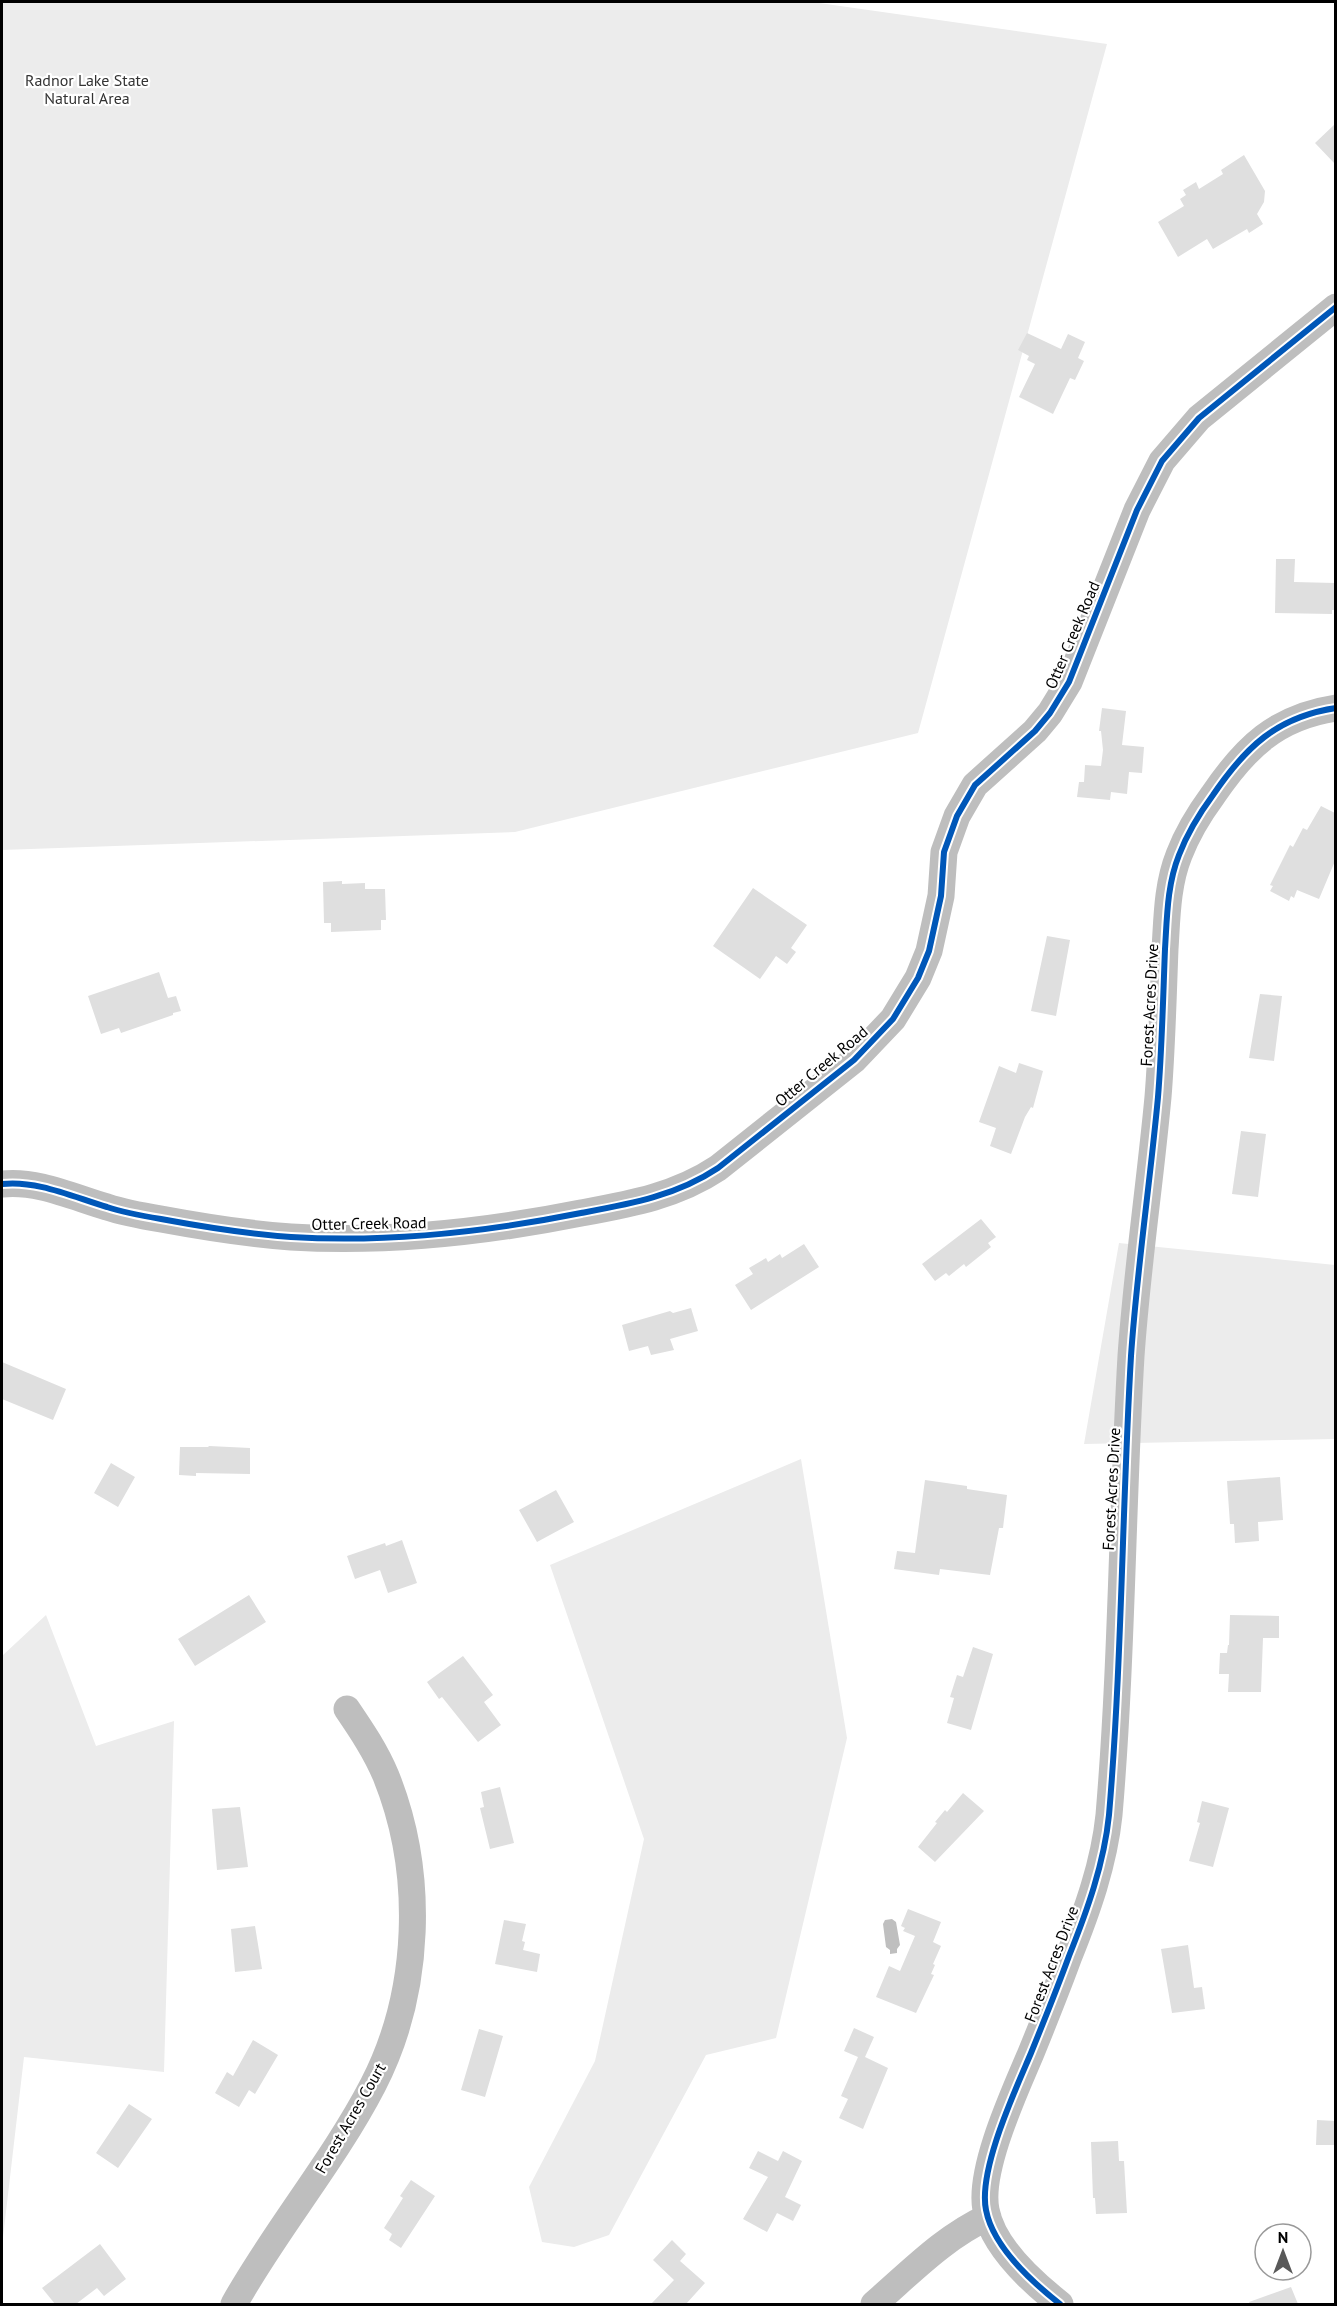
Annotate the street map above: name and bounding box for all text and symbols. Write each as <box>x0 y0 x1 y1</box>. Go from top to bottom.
park label: Radnor Lake State Natural Area <box>25 70 149 108</box>
street label: Otter Creek Road <box>1040 578 1104 692</box>
street label: Forest Acres Drive <box>1136 943 1162 1067</box>
street label: Otter Creek Road <box>770 1021 872 1111</box>
street label: Otter Creek Road <box>311 1212 427 1234</box>
street label: Forest Acres Drive <box>1098 1427 1124 1551</box>
street label: Forest Acres Drive <box>1020 1903 1082 2025</box>
street label: Forest Acres Court <box>310 2059 390 2177</box>
north arrow <box>1253 2222 1313 2282</box>
text: N <box>1278 2227 1288 2247</box>

